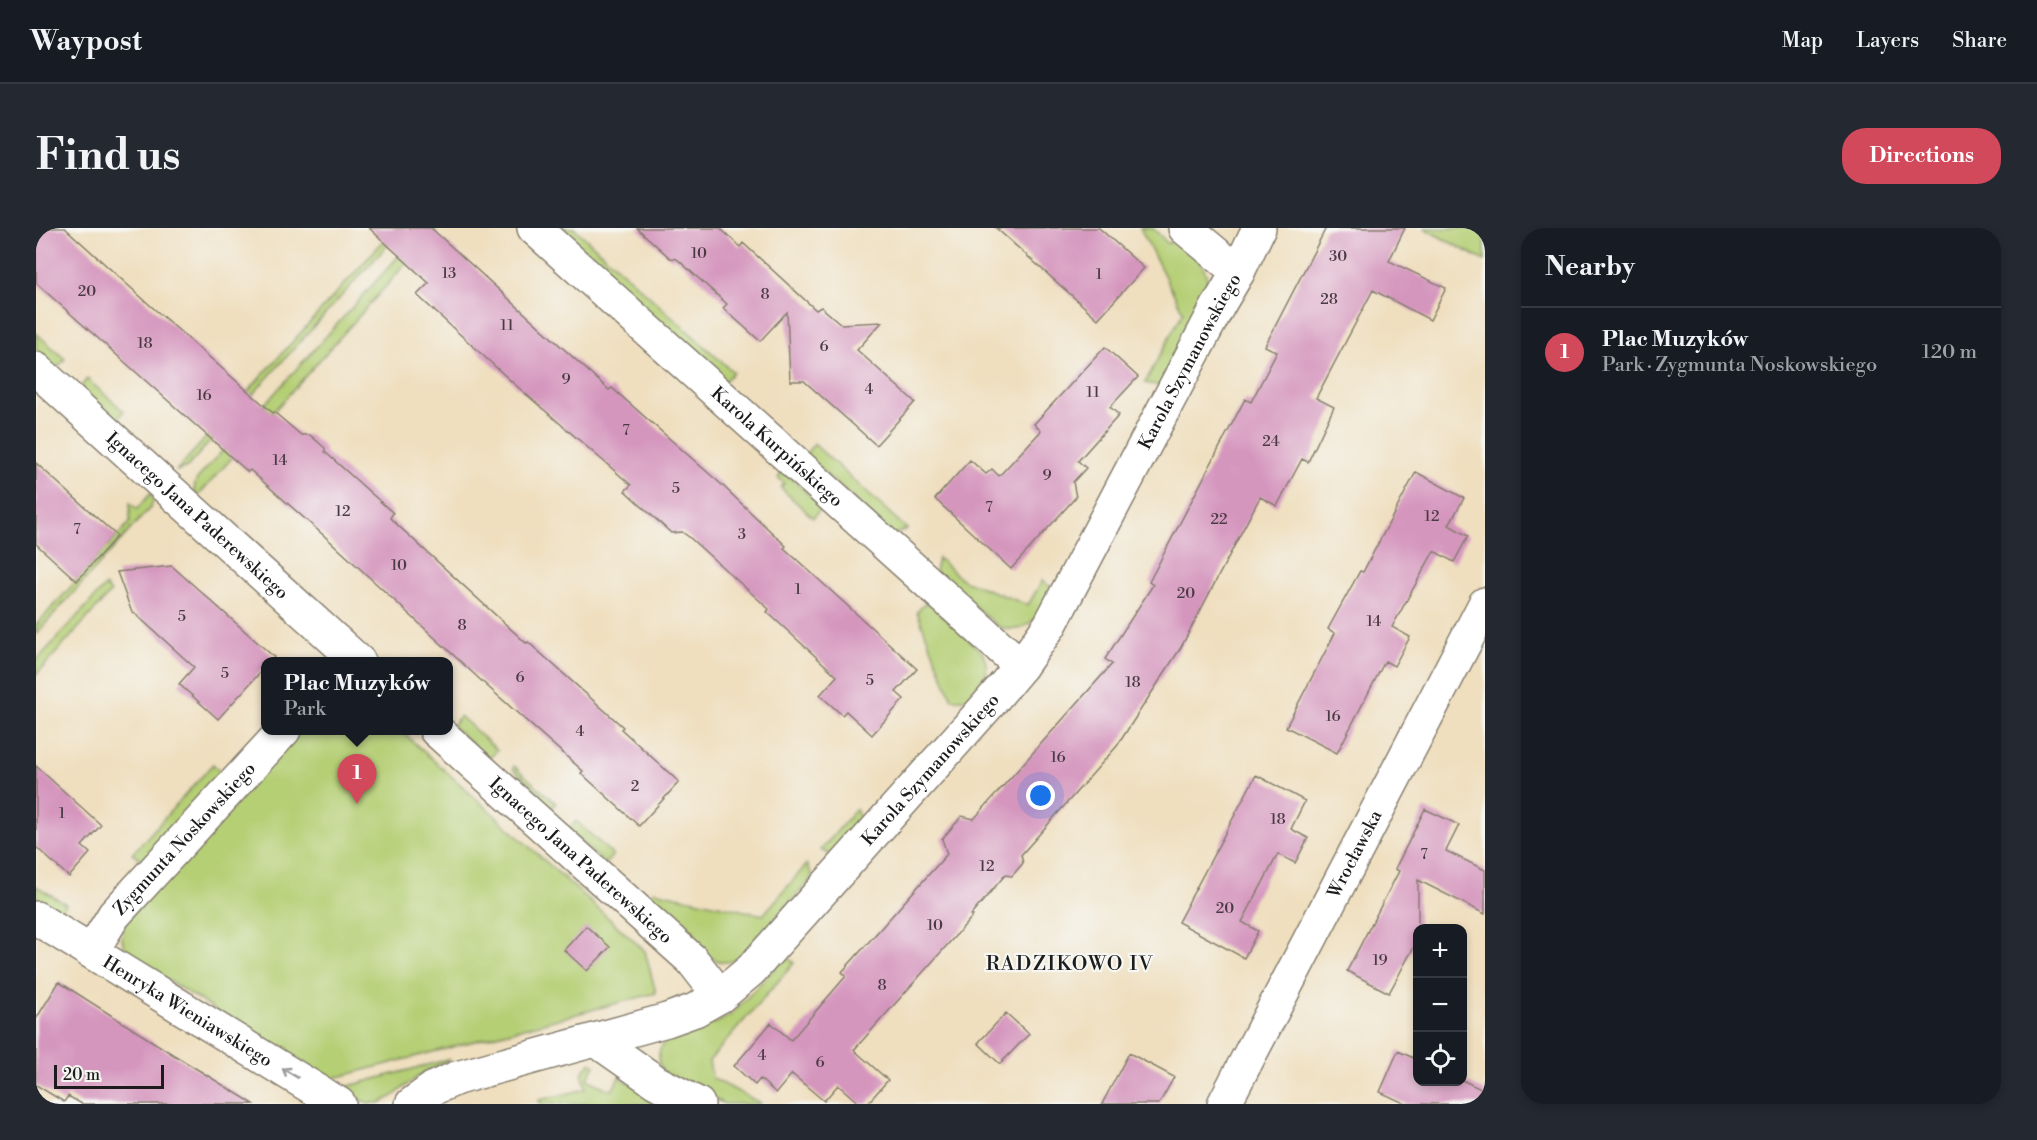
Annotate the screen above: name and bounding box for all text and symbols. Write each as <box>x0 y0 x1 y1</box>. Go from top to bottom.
text: Waypost <box>30 24 142 59</box>
text: Map <box>1782 28 1823 54</box>
text: Layers <box>1856 28 1919 54</box>
text: Share <box>1952 28 2007 54</box>
button: Directions <box>1842 128 2001 184</box>
text: Find us <box>36 130 180 183</box>
house number: 10 <box>691 244 707 263</box>
house number: 30 <box>1329 247 1347 266</box>
text: Nearby <box>1545 251 1635 283</box>
house number: 13 <box>442 264 456 283</box>
house number: 1 <box>1096 265 1103 284</box>
street label: Karola Szymanowskiego <box>1133 270 1247 454</box>
house number: 20 <box>78 282 96 301</box>
house number: 8 <box>760 285 770 304</box>
house number: 28 <box>1320 290 1338 309</box>
house number: 11 <box>500 316 514 335</box>
text: Plac Muzyków <box>1602 326 1748 353</box>
house number: 18 <box>137 334 153 353</box>
house number: 6 <box>819 337 829 356</box>
text: 1 <box>1560 340 1569 365</box>
text: 120 m <box>1922 340 1977 365</box>
text: Park · Zygmunta Noskowskiego <box>1602 353 1877 378</box>
house number: 9 <box>561 370 571 389</box>
house number: 4 <box>865 380 874 399</box>
street label: Karola Kurpińskiego <box>706 382 848 512</box>
house number: 11 <box>1086 383 1100 402</box>
house number: 16 <box>196 386 212 405</box>
house number: 7 <box>622 421 630 440</box>
street label: Ignacego Jana Paderewskiego <box>101 427 293 605</box>
house number: 24 <box>1262 432 1280 451</box>
house number: 14 <box>273 451 287 470</box>
house number: 9 <box>1042 466 1052 485</box>
house number: 5 <box>672 479 680 498</box>
house number: 7 <box>985 498 993 517</box>
house number: 12 <box>335 502 351 521</box>
house number: 12 <box>1424 507 1440 526</box>
house number: 22 <box>1210 510 1228 529</box>
house number: 7 <box>73 520 81 539</box>
house number: 3 <box>738 525 746 544</box>
house number: 10 <box>391 556 407 575</box>
house number: 1 <box>795 580 802 599</box>
house number: 20 <box>1177 584 1195 603</box>
house number: 5 <box>178 607 186 626</box>
house number: 14 <box>1367 612 1381 631</box>
house number: 8 <box>457 616 467 635</box>
popup <box>261 657 453 735</box>
house number: 5 <box>221 664 229 683</box>
house number: 6 <box>515 668 525 687</box>
text: Plac Muzyków <box>284 670 430 697</box>
house number: 5 <box>866 671 874 690</box>
house number: 18 <box>1125 673 1141 692</box>
street label: Karola Szymanowskiego <box>857 689 1005 851</box>
text: Park <box>284 697 326 722</box>
house number: 16 <box>1325 707 1341 726</box>
house number: 4 <box>576 722 585 741</box>
house number: 16 <box>1050 748 1066 767</box>
pin: 1 <box>338 754 376 804</box>
street label: Zygmunta Noskowskiego <box>108 758 261 920</box>
street label: Ignacego Jana Paderewskiego <box>484 772 677 949</box>
house number: 2 <box>631 777 639 796</box>
your location <box>1026 781 1055 810</box>
house number: 1 <box>59 804 66 823</box>
street label: Wrocławska <box>1322 805 1388 903</box>
house number: 18 <box>1270 810 1286 829</box>
house number: 7 <box>1420 845 1428 864</box>
house number: 12 <box>979 857 995 876</box>
house number: 20 <box>1216 899 1234 918</box>
house number: 10 <box>927 916 943 935</box>
map controls <box>1413 924 1467 1086</box>
button: + <box>1413 924 1467 978</box>
street label: Henryka Wieniawskiego <box>98 951 277 1072</box>
house number: 19 <box>1372 951 1388 970</box>
district label: RADZIKOWO IV <box>986 952 1154 977</box>
house number: 8 <box>877 976 887 995</box>
button: − <box>1413 978 1467 1032</box>
button: locate <box>1413 1032 1467 1086</box>
house number: 4 <box>758 1046 767 1065</box>
house number: 6 <box>815 1053 825 1072</box>
scale bar <box>54 1062 164 1090</box>
text: 20 m <box>63 1065 100 1085</box>
one-way arrow <box>282 1067 299 1079</box>

